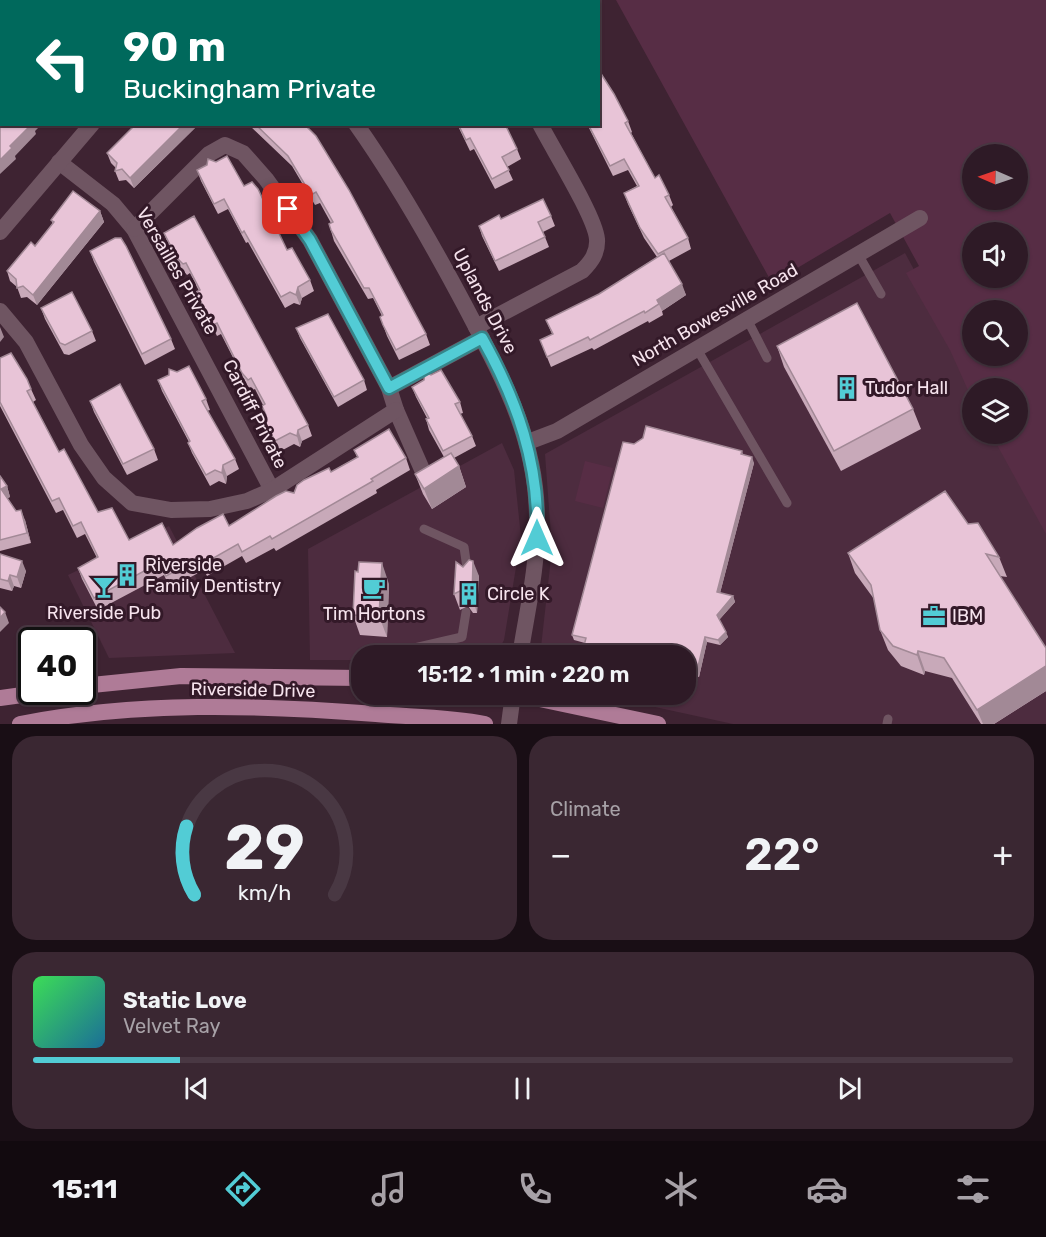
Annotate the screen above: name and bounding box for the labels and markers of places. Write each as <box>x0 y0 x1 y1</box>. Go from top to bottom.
pin <box>262 183 313 234</box>
building icon: Tudor Hall <box>834 375 860 401</box>
place label: Tudor Hall <box>865 377 948 399</box>
place label: Riverside Family Dentistry <box>145 554 281 597</box>
building icon: Riverside Family Dentistry <box>114 562 140 588</box>
bar icon: Riverside Pub <box>91 574 117 600</box>
cafe icon: Tim Hortons <box>361 575 387 601</box>
building icon: Circle K <box>456 581 482 607</box>
place label: Circle K <box>487 583 550 605</box>
place label: Riverside Pub <box>47 602 161 624</box>
place label: Tim Hortons <box>323 603 425 625</box>
office icon: IBM <box>921 603 947 629</box>
place label: IBM <box>952 605 983 627</box>

